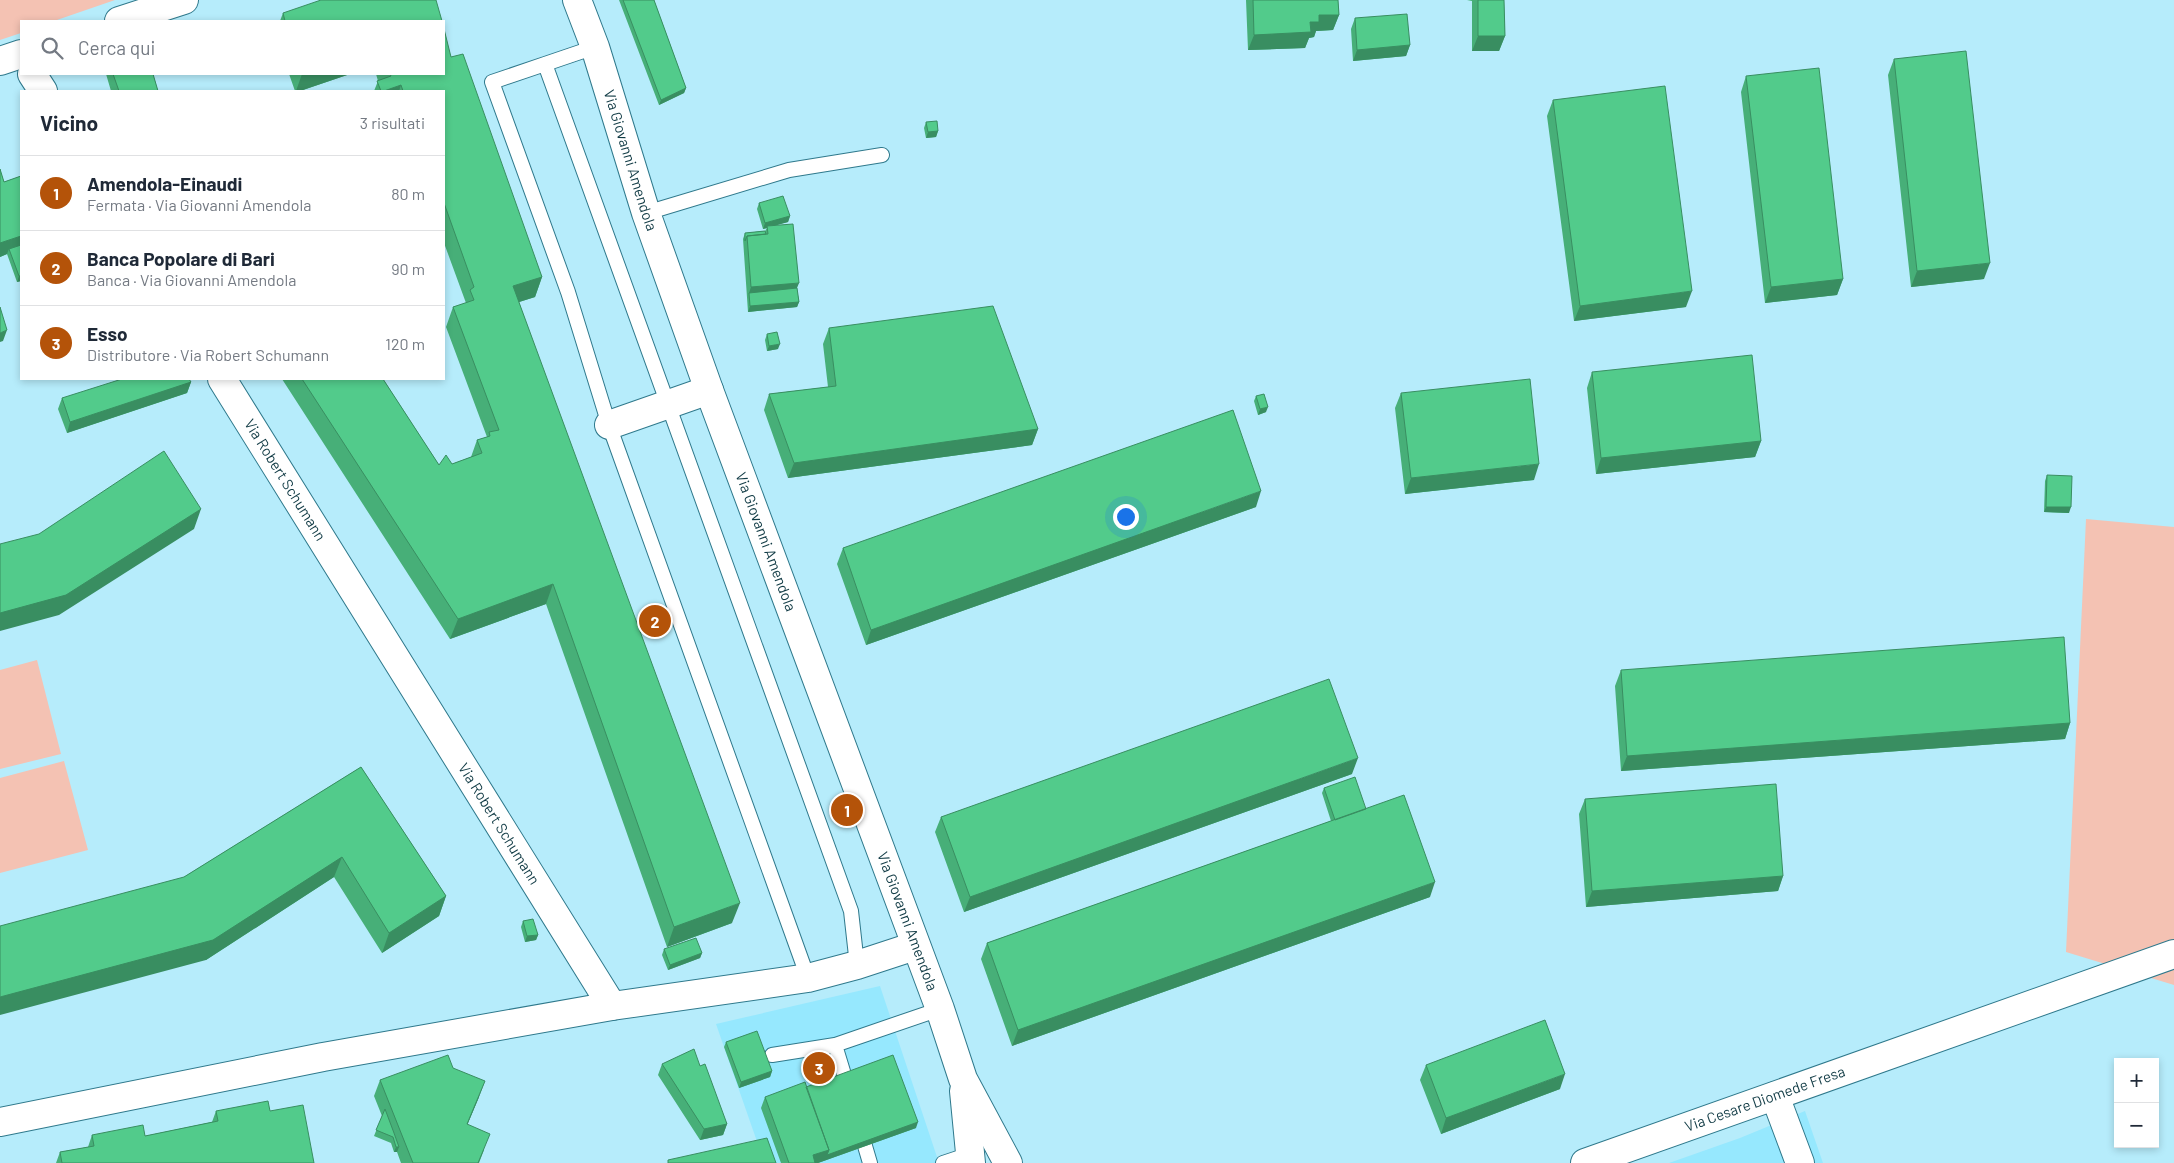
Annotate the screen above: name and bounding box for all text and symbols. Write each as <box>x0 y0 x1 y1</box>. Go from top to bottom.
search box <box>20 20 445 75</box>
icon: search <box>38 34 66 62</box>
text: Cerca qui <box>78 36 155 59</box>
street label: Via Giovanni Amendola <box>601 87 662 233</box>
text: Vicino <box>40 110 98 135</box>
text: 3 risultati <box>360 113 425 132</box>
text: Amendola-Einaudi <box>87 172 242 195</box>
text: 1 <box>53 184 59 203</box>
text: 80 m <box>391 184 425 203</box>
text: Fermata · Via Giovanni Amendola <box>87 195 311 214</box>
text: Banca Popolare di Bari <box>87 247 275 270</box>
text: 2 <box>52 259 60 278</box>
text: 90 m <box>391 259 425 278</box>
text: Banca · Via Giovanni Amendola <box>87 270 296 289</box>
text: Esso <box>87 322 128 345</box>
text: 3 <box>52 334 60 353</box>
text: 120 m <box>385 334 425 353</box>
text: Distributore · Via Robert Schumann <box>87 345 329 364</box>
street label: Via Robert Schumann <box>241 415 330 544</box>
street label: Via Giovanni Amendola <box>733 470 801 614</box>
your location <box>1113 504 1139 530</box>
pin: 2 <box>639 602 671 640</box>
street label: Via Robert Schumann <box>455 759 544 888</box>
pin: 1 <box>831 791 863 829</box>
street label: Via Giovanni Amendola <box>874 849 942 993</box>
pin: 3 <box>803 1049 835 1087</box>
map controls <box>2114 1058 2159 1148</box>
button: + <box>2114 1058 2159 1103</box>
street label: Via Cesare Diomede Fresa <box>1682 1061 1847 1135</box>
button: − <box>2114 1103 2159 1148</box>

